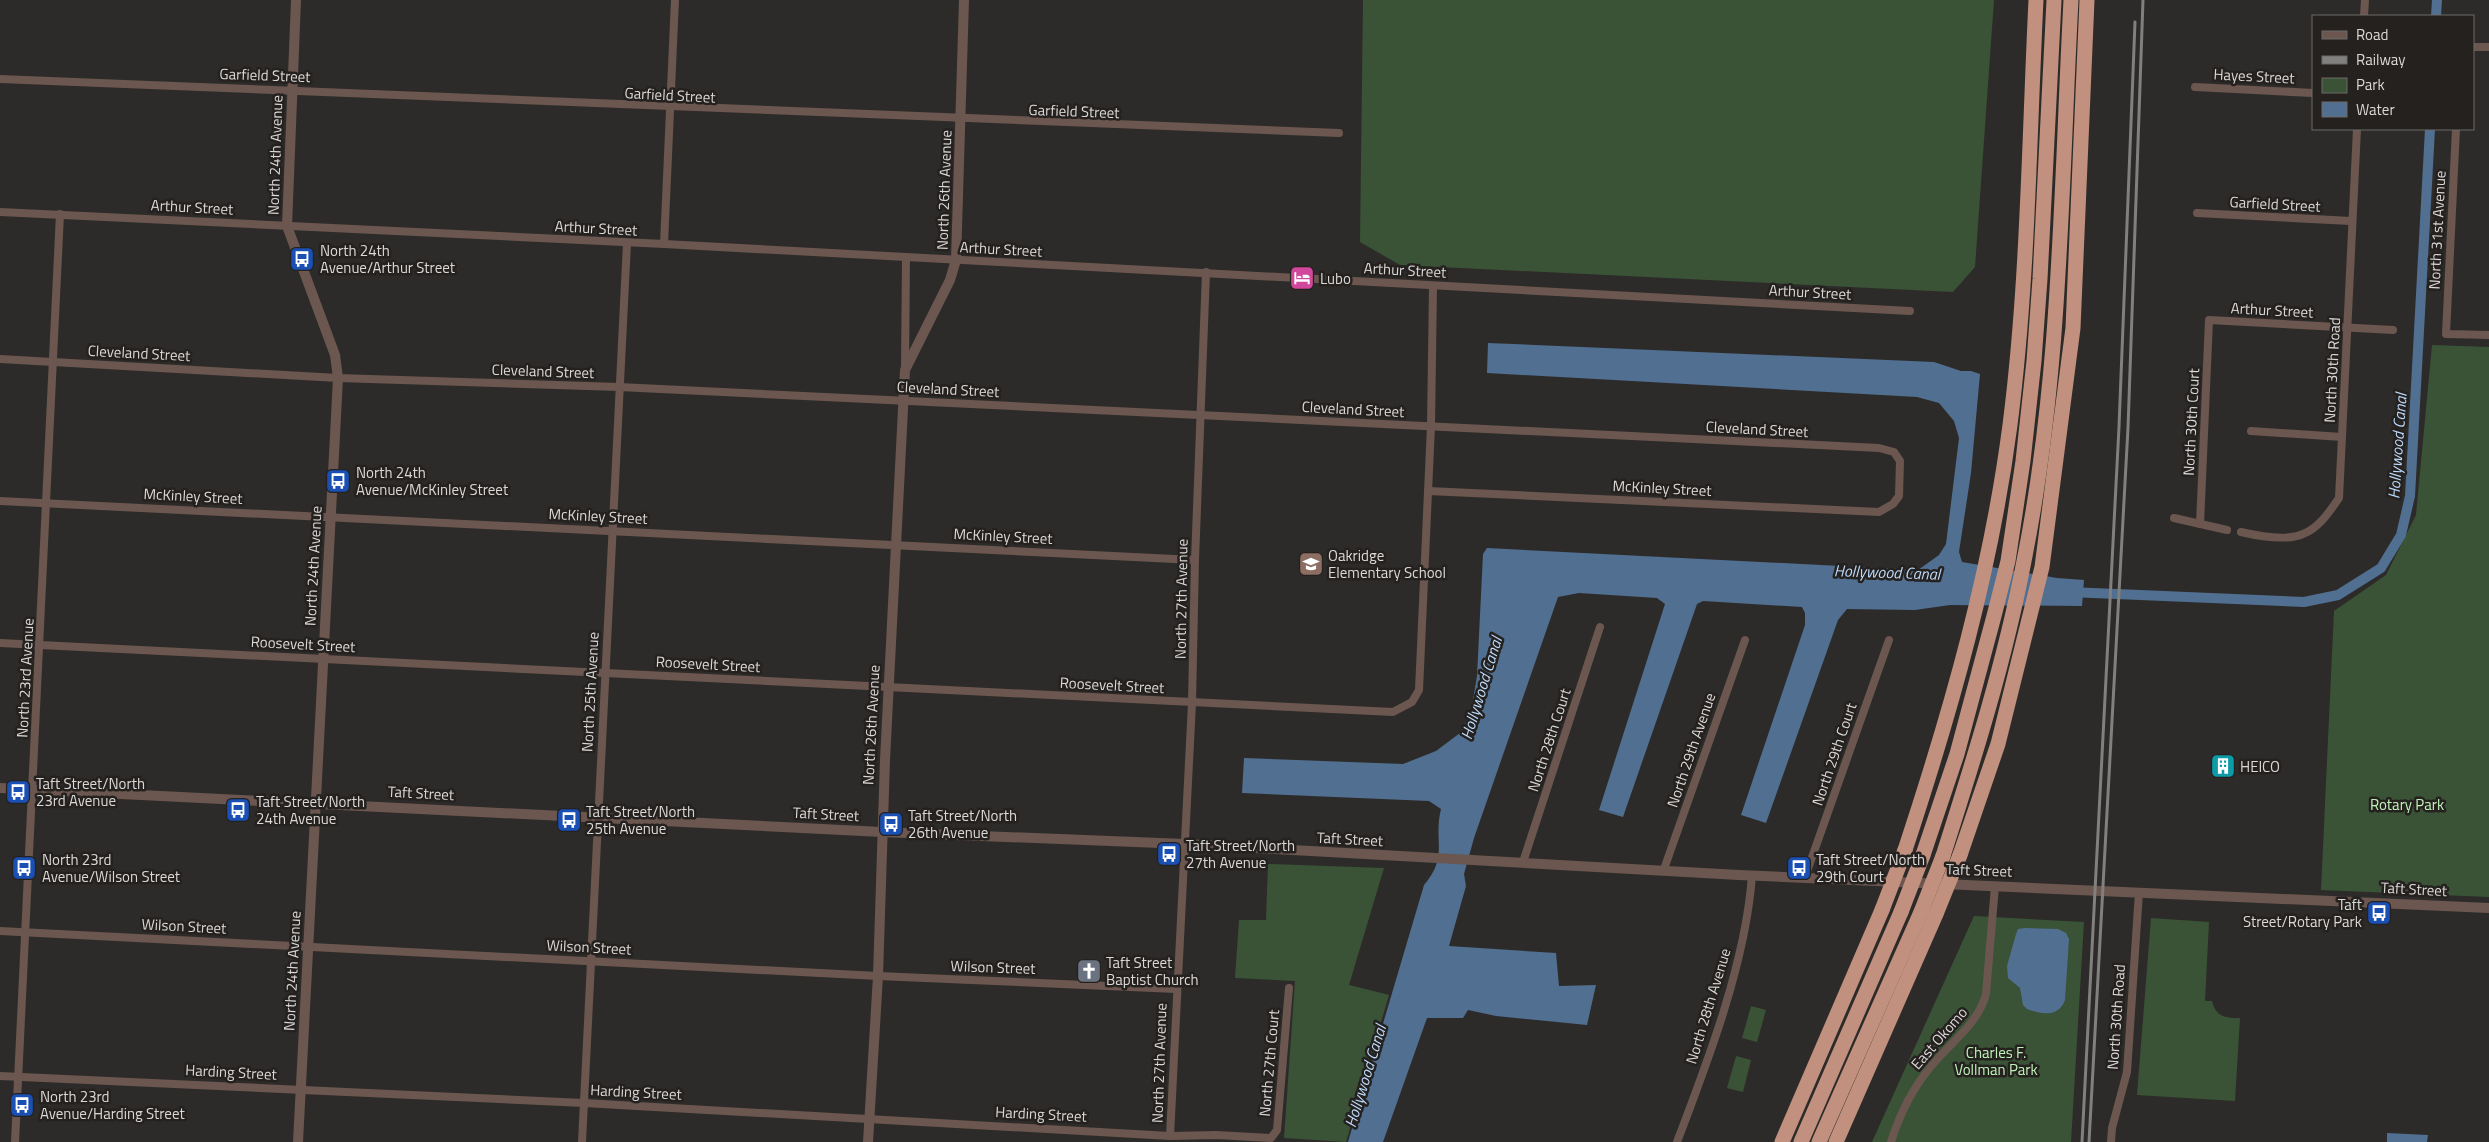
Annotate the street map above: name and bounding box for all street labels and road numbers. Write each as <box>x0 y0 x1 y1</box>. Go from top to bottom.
street label: Garfield Street <box>219 62 312 88</box>
street label: Hayes Street <box>2213 62 2296 90</box>
street label: Garfield Street <box>624 81 717 109</box>
street label: North 24th Avenue <box>261 95 289 215</box>
street label: Garfield Street <box>1028 98 1121 124</box>
street label: North 26th Avenue <box>930 130 958 250</box>
street label: North 31st Avenue <box>2422 170 2452 290</box>
street label: Garfield Street <box>2229 190 2322 218</box>
street label: Arthur Street <box>150 193 235 221</box>
street label: Arthur Street <box>554 214 639 242</box>
street label: Arthur Street <box>959 235 1044 263</box>
street label: Arthur Street <box>1363 256 1448 284</box>
street label: Arthur Street <box>1768 278 1853 306</box>
street label: Arthur Street <box>2230 296 2315 324</box>
street label: North 30th Road <box>2318 317 2346 423</box>
street label: Cleveland Street <box>87 339 192 367</box>
street label: Cleveland Street <box>491 358 595 384</box>
street label: North 30th Court <box>2177 367 2205 476</box>
street label: Cleveland Street <box>896 375 1001 403</box>
street label: Cleveland Street <box>1301 395 1406 423</box>
street label: Cleveland Street <box>1705 415 1810 443</box>
street label: McKinley Street <box>1612 474 1713 502</box>
street label: McKinley Street <box>143 482 244 510</box>
street label: McKinley Street <box>548 502 649 530</box>
street label: North 24th Avenue <box>298 505 328 627</box>
street label: McKinley Street <box>953 522 1054 550</box>
street label: North 27th Avenue <box>1168 539 1194 659</box>
street label: North 23rd Avenue <box>10 618 40 738</box>
street label: Roosevelt Street <box>250 630 357 658</box>
street label: North 25th Avenue <box>575 631 605 753</box>
street label: Roosevelt Street <box>655 650 762 678</box>
street label: North 26th Avenue <box>856 664 886 786</box>
street label: Roosevelt Street <box>1059 671 1166 699</box>
street label: North 28th Court <box>1521 685 1577 795</box>
street label: North 29th Avenue <box>1661 689 1721 811</box>
street label: North 29th Court <box>1806 699 1863 809</box>
street label: Taft Street <box>387 780 455 806</box>
street label: Taft Street <box>792 801 860 827</box>
street label: Taft Street <box>1316 826 1384 852</box>
street label: Taft Street <box>1945 857 2013 883</box>
street label: Taft Street <box>2380 876 2448 902</box>
street label: North 24th Avenue <box>277 910 307 1032</box>
street label: Wilson Street <box>141 912 228 940</box>
street label: Wilson Street <box>546 933 633 961</box>
street label: North 28th Avenue <box>1679 945 1737 1067</box>
street label: Wilson Street <box>950 954 1037 980</box>
street label: North 30th Road <box>2101 963 2131 1071</box>
street label: East Okomo <box>1905 1001 1973 1074</box>
street label: North 27th Avenue <box>1145 1003 1173 1123</box>
street label: North 27th Court <box>1253 1008 1285 1118</box>
street label: Harding Street <box>185 1058 278 1086</box>
street label: Harding Street <box>590 1078 683 1106</box>
street label: Harding Street <box>995 1100 1088 1128</box>

